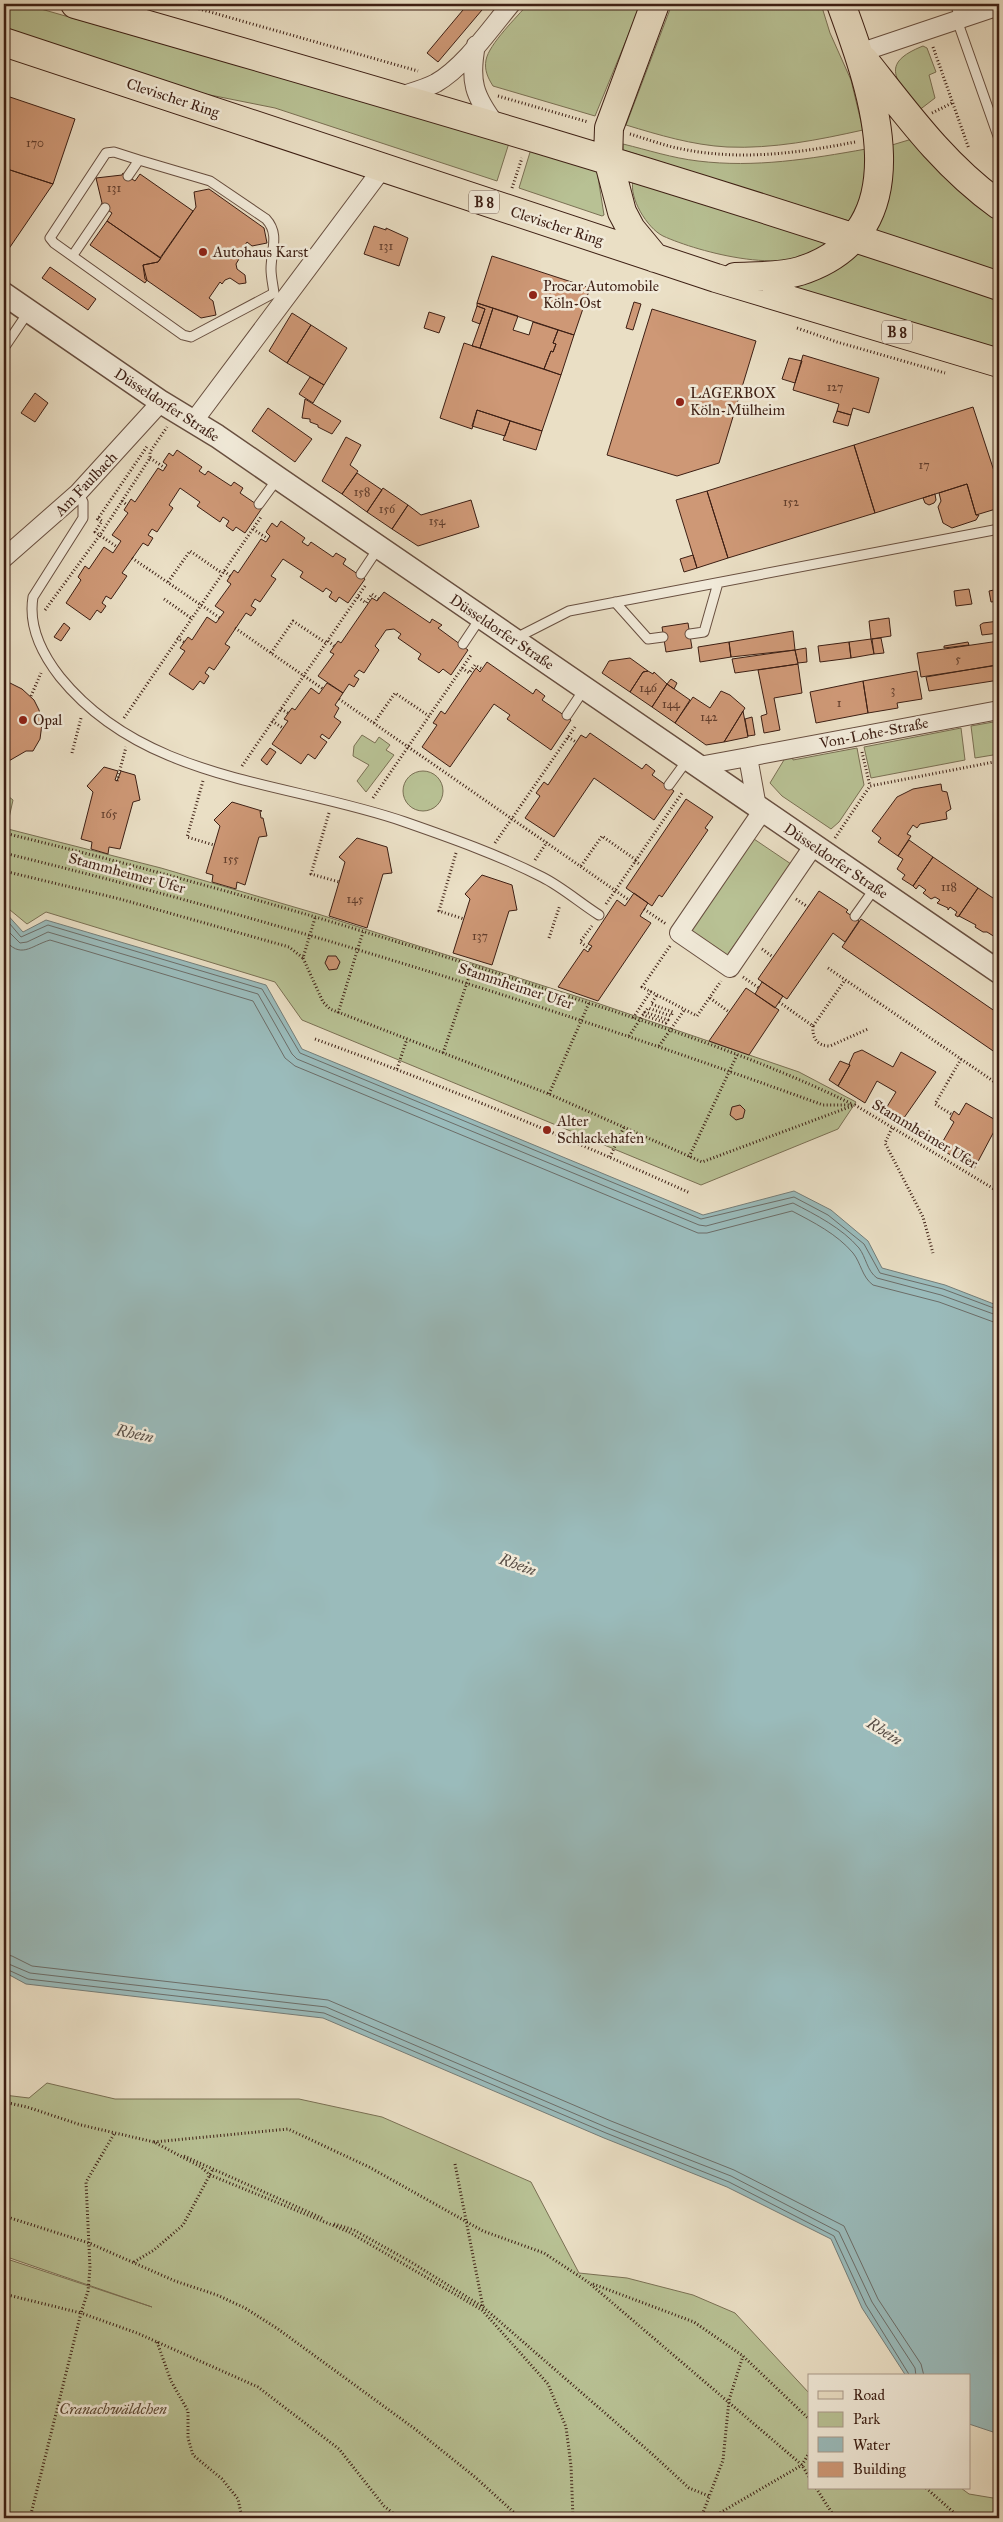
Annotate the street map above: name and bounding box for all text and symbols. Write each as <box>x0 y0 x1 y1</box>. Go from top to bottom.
street label: Clevischer Ring <box>124 74 223 122</box>
house number: 170 <box>26 136 44 150</box>
house number: 131 <box>107 181 121 195</box>
road number: B 8 <box>469 190 499 213</box>
street label: Clevischer Ring <box>508 202 607 250</box>
house number: 131 <box>379 239 393 253</box>
place label: Autohaus Karst <box>212 243 309 261</box>
marker: Autohaus Karst <box>197 246 209 258</box>
place label: Procar Automobile Köln-Ost <box>543 277 659 312</box>
marker: Procar Automobile Köln-Ost <box>527 289 539 301</box>
road number: B 8 <box>882 321 912 344</box>
street label: Düsseldorfer Straße <box>111 364 223 446</box>
house number: 127 <box>827 380 843 394</box>
place label: LAGERBOX Köln-Mülheim <box>690 384 785 419</box>
marker: LAGERBOX Köln-Mülheim <box>674 396 686 408</box>
street label: Am Faulbach <box>50 448 121 520</box>
house number: 17 <box>918 458 930 472</box>
house number: 158 <box>354 485 370 499</box>
house number: 152 <box>783 495 799 509</box>
house number: 156 <box>379 502 396 516</box>
house number: 154 <box>429 514 446 528</box>
street label: Düsseldorfer Straße <box>446 590 558 674</box>
house number: 5 <box>955 652 961 666</box>
house number: 146 <box>639 681 658 695</box>
house number: 3 <box>891 683 896 697</box>
house number: 1 <box>837 696 842 710</box>
house number: 144 <box>662 697 680 711</box>
house number: 142 <box>700 710 718 724</box>
place label: Opal <box>33 711 63 729</box>
marker: Opal <box>17 714 29 726</box>
street label: Von-Lohe-Straße <box>817 714 930 753</box>
house number: 165 <box>101 807 118 821</box>
street label: Düsseldorfer Straße <box>780 819 892 903</box>
street label: Stammheimer Ufer <box>67 849 188 897</box>
house number: 155 <box>223 852 239 866</box>
house number: 118 <box>941 880 957 894</box>
house number: 145 <box>346 892 364 906</box>
house number: 137 <box>472 929 488 943</box>
street label: Stammheimer Ufer <box>456 959 576 1013</box>
street label: Stammheimer Ufer <box>869 1095 981 1173</box>
place label: Alter Schlackehafen <box>556 1112 644 1147</box>
marker: Alter Schlackehafen <box>541 1124 553 1136</box>
water label: Rhein <box>113 1420 156 1447</box>
water label: Rhein <box>496 1549 539 1580</box>
water label: Rhein <box>863 1713 906 1750</box>
legend <box>808 2374 970 2490</box>
text: Road <box>853 2386 885 2404</box>
park label: Cranachwäldchen <box>59 2400 167 2418</box>
text: Park <box>853 2410 880 2428</box>
text: Water <box>853 2436 890 2454</box>
text: Building <box>853 2460 907 2478</box>

